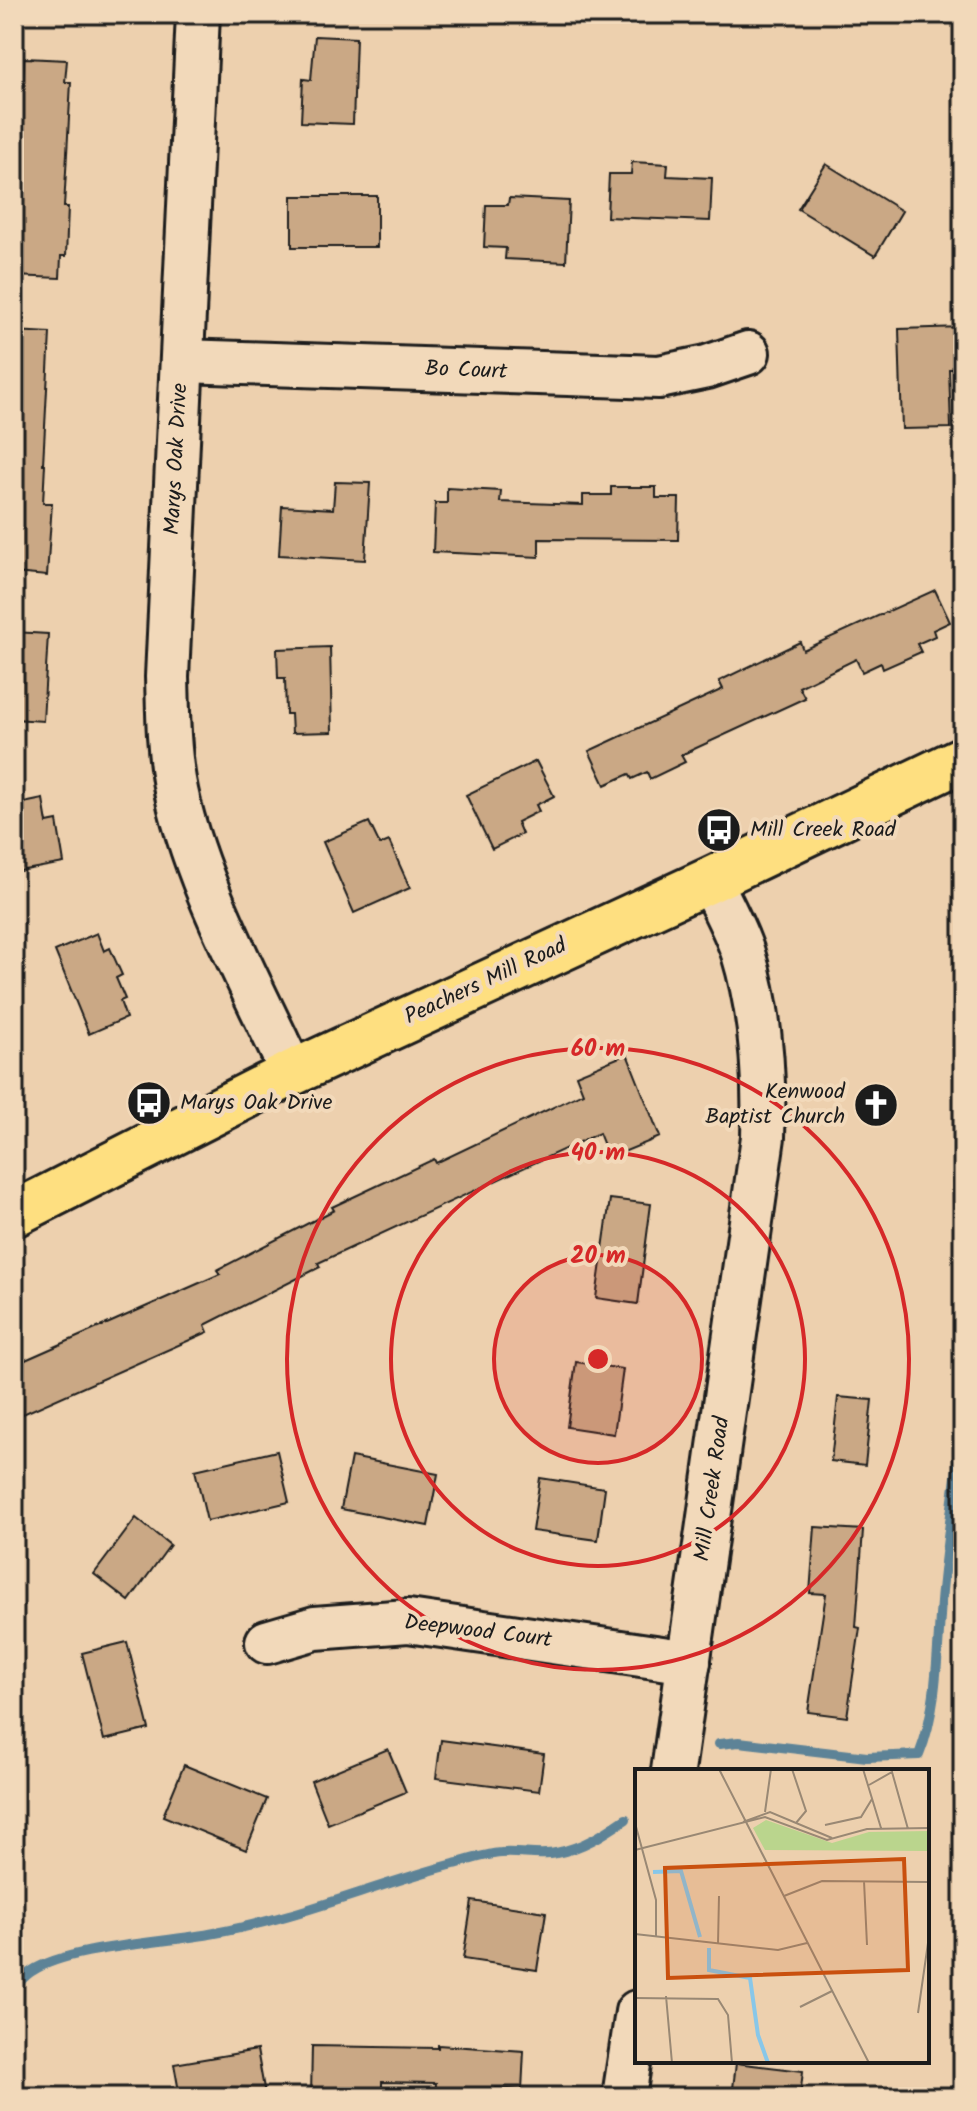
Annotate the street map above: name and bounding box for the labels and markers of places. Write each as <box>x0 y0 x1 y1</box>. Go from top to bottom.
bus stop icon: Mill Creek Road <box>695 806 743 854</box>
place label: Mill Creek Road <box>750 813 897 848</box>
place label: Kenwood Baptist Church <box>705 1075 846 1135</box>
bus stop icon: Marys Oak Drive <box>125 1079 173 1127</box>
church icon: Kenwood Baptist Church <box>852 1081 900 1129</box>
place label: Marys Oak Drive <box>180 1086 332 1121</box>
centre of rings <box>584 1345 612 1373</box>

